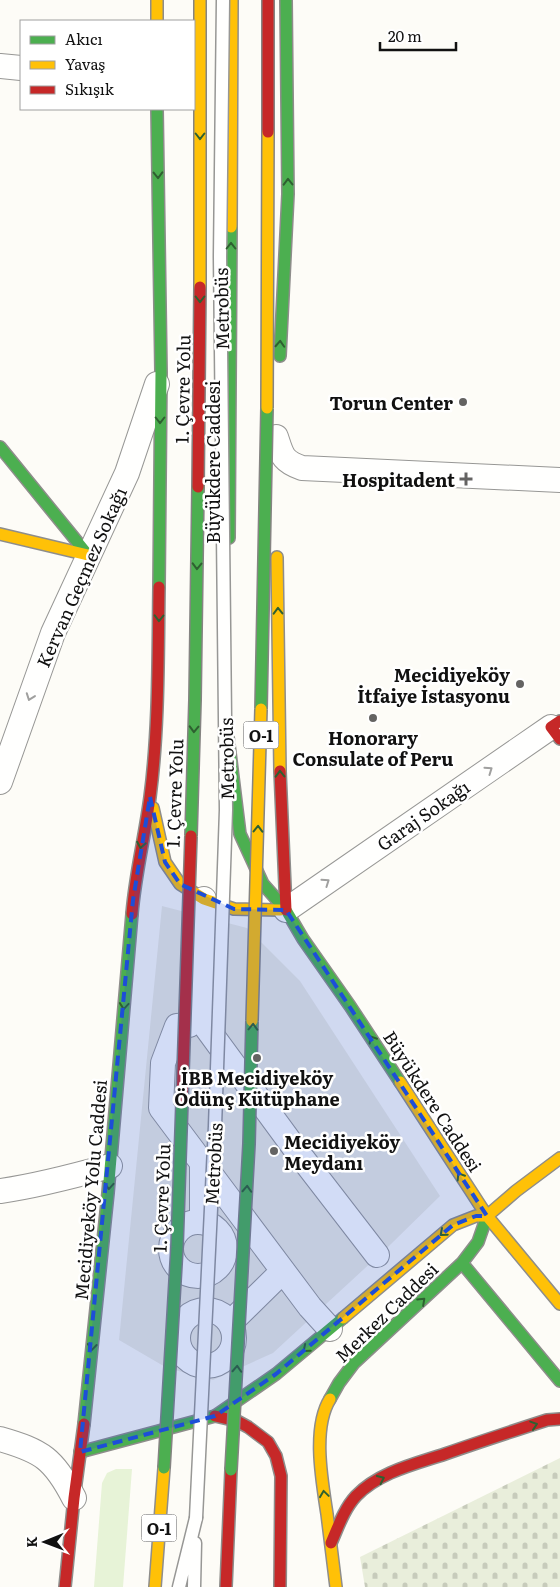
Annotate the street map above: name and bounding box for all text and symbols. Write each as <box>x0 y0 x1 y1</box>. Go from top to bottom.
legend <box>20 20 195 110</box>
scale bar <box>380 20 456 52</box>
text: 20 m <box>388 24 422 47</box>
text: Akıcı <box>65 27 103 50</box>
text: Yavaş <box>65 52 105 75</box>
text: Sıkışık <box>65 77 115 100</box>
one-way arrow <box>195 132 205 140</box>
one-way arrow <box>153 172 163 179</box>
one-way arrow <box>283 177 293 185</box>
one-way arrow <box>225 241 236 249</box>
street label: Metrobüs <box>207 268 235 350</box>
one-way arrow <box>195 295 205 303</box>
street label: 1. Çevre Yolu <box>168 334 196 444</box>
one-way arrow <box>275 340 286 348</box>
street label: Büyükdere Caddesi <box>199 380 226 544</box>
place label: Torun Center <box>329 389 453 416</box>
marker: Torun Center <box>457 396 469 408</box>
one-way arrow <box>155 417 165 425</box>
place label: Hospitadent <box>342 466 455 493</box>
marker: Hospitadent <box>459 472 473 486</box>
street label: Kervan Geçmez Sokağı <box>29 483 133 671</box>
one-way arrow <box>192 562 202 570</box>
one-way arrow <box>272 607 283 615</box>
one-way arrow <box>153 614 164 622</box>
place label: Mecidiyeköy İtfaiye İstasyonu <box>357 661 510 709</box>
marker: Mecidiyeköy İtfaiye İstasyonu <box>514 678 526 690</box>
one-way arrow <box>26 693 36 701</box>
marker: Honorary Consulate of Peru <box>367 712 379 724</box>
street label: Metrobüs <box>212 718 240 800</box>
road number: O-1 <box>244 722 278 748</box>
place label: Honorary Consulate of Peru <box>292 724 454 772</box>
one-way arrow <box>189 725 199 733</box>
street label: 1. Çevre Yolu <box>159 738 189 848</box>
one-way arrow <box>483 767 492 776</box>
one-way arrow <box>274 770 285 778</box>
street label: Garaj Sokağı <box>371 773 475 857</box>
one-way arrow <box>253 825 264 833</box>
one-way arrow <box>137 840 147 849</box>
one-way arrow <box>320 879 330 888</box>
one-way arrow <box>119 1002 130 1010</box>
one-way arrow <box>248 1023 259 1031</box>
street label: Büyükdere Caddesi <box>377 1025 489 1177</box>
one-way arrow <box>369 1036 378 1045</box>
marker: İBB Mecidiyeköy Ödünç Kütüphane <box>251 1052 263 1064</box>
place label: İBB Mecidiyeköy Ödünç Kütüphane <box>174 1064 340 1112</box>
street label: Mecidiyeköy Yolu Caddesi <box>67 1078 113 1302</box>
street label: Metrobüs <box>197 1122 229 1206</box>
place label: Mecidiyeköy Meydanı <box>284 1128 400 1176</box>
street label: 1. Çevre Yolu <box>146 1143 176 1253</box>
marker: Mecidiyeköy Meydanı <box>268 1145 280 1157</box>
one-way arrow <box>457 1172 467 1181</box>
one-way arrow <box>103 1182 114 1190</box>
one-way arrow <box>242 1185 253 1193</box>
one-way arrow <box>440 1227 449 1236</box>
street label: Merkez Caddesi <box>328 1256 444 1368</box>
one-way arrow <box>416 1298 425 1307</box>
one-way arrow <box>87 1344 98 1352</box>
one-way arrow <box>303 1344 312 1352</box>
one-way arrow <box>232 1365 243 1373</box>
one-way arrow <box>529 1420 538 1430</box>
one-way arrow <box>376 1474 385 1485</box>
one-way arrow <box>319 1490 330 1498</box>
road number: O-1 <box>142 1515 176 1542</box>
north arrow <box>20 1517 70 1567</box>
text: K <box>21 1537 41 1548</box>

